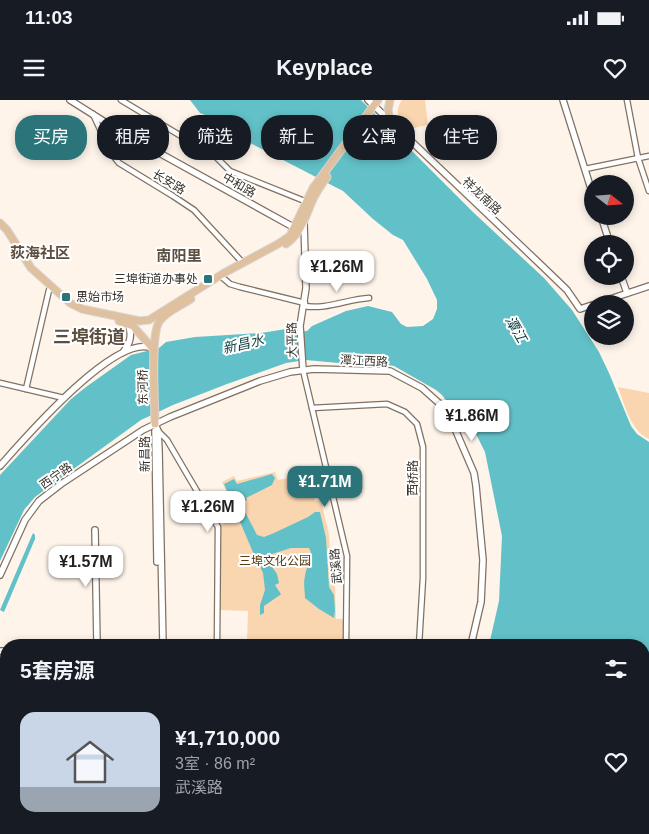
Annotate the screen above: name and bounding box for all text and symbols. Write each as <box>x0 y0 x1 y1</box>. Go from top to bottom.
text: 11:03 <box>25 7 73 28</box>
icon: menu <box>20 54 48 82</box>
icon: heart <box>601 54 629 82</box>
text: Keyplace <box>276 55 373 80</box>
chip: 买房 <box>15 115 87 160</box>
chip: 租房 <box>97 115 169 160</box>
chip: 筛选 <box>179 115 251 160</box>
chip: 新上 <box>261 115 333 160</box>
chip: 公寓 <box>343 115 415 160</box>
chip: 住宅 <box>425 115 497 160</box>
street label: 长安路 <box>150 167 188 197</box>
street label: 中和路 <box>220 170 258 200</box>
street label: 祥龙南路 <box>460 175 504 217</box>
north arrow <box>584 175 634 225</box>
map controls <box>584 175 634 345</box>
button: locate <box>584 235 634 285</box>
district label: 荻海社区 <box>10 244 70 261</box>
district label: 南阳里 <box>156 247 202 264</box>
pin: ¥1.26M <box>296 250 378 293</box>
text: ¥1.26M <box>310 258 364 275</box>
place label: 三埠街道办事处 <box>114 272 198 286</box>
marker: 三埠街道办事处 <box>202 273 214 285</box>
place label: 思始市场 <box>76 290 124 304</box>
marker: 思始市场 <box>60 291 72 303</box>
button: layers <box>584 295 634 345</box>
water label: 潭江 <box>502 313 531 347</box>
street label: 大平路 <box>285 322 299 358</box>
district label: 三埠街道 <box>53 327 125 347</box>
water label: 新昌水 <box>221 331 266 357</box>
street label: 潭江西路 <box>340 353 388 369</box>
street label: 东河桥 <box>136 369 150 405</box>
pin: ¥1.86M <box>431 400 513 442</box>
text: ¥1.86M <box>445 407 499 424</box>
street label: 新昌路 <box>138 436 152 472</box>
street label: 西宁路 <box>37 460 75 492</box>
street label: 西桥路 <box>406 460 420 496</box>
pin: ¥1.71M <box>284 466 366 508</box>
text: ¥1.71M <box>298 473 352 490</box>
pin: ¥1.26M <box>167 490 249 533</box>
text: ¥1.26M <box>181 498 235 515</box>
pin: ¥1.57M <box>45 546 127 588</box>
street label: 武溪路 <box>327 547 345 585</box>
text: ¥1.57M <box>59 553 113 570</box>
park label: 三埠文化公园 <box>239 554 311 568</box>
icon: filters <box>602 655 630 683</box>
text: 5套房源 <box>20 659 95 682</box>
text: ¥1,710,000 <box>175 726 280 749</box>
icon: home <box>60 732 120 792</box>
icon: heart <box>602 748 630 776</box>
text: 3室 · 86 m² <box>175 755 255 772</box>
text: 武溪路 <box>175 779 223 796</box>

